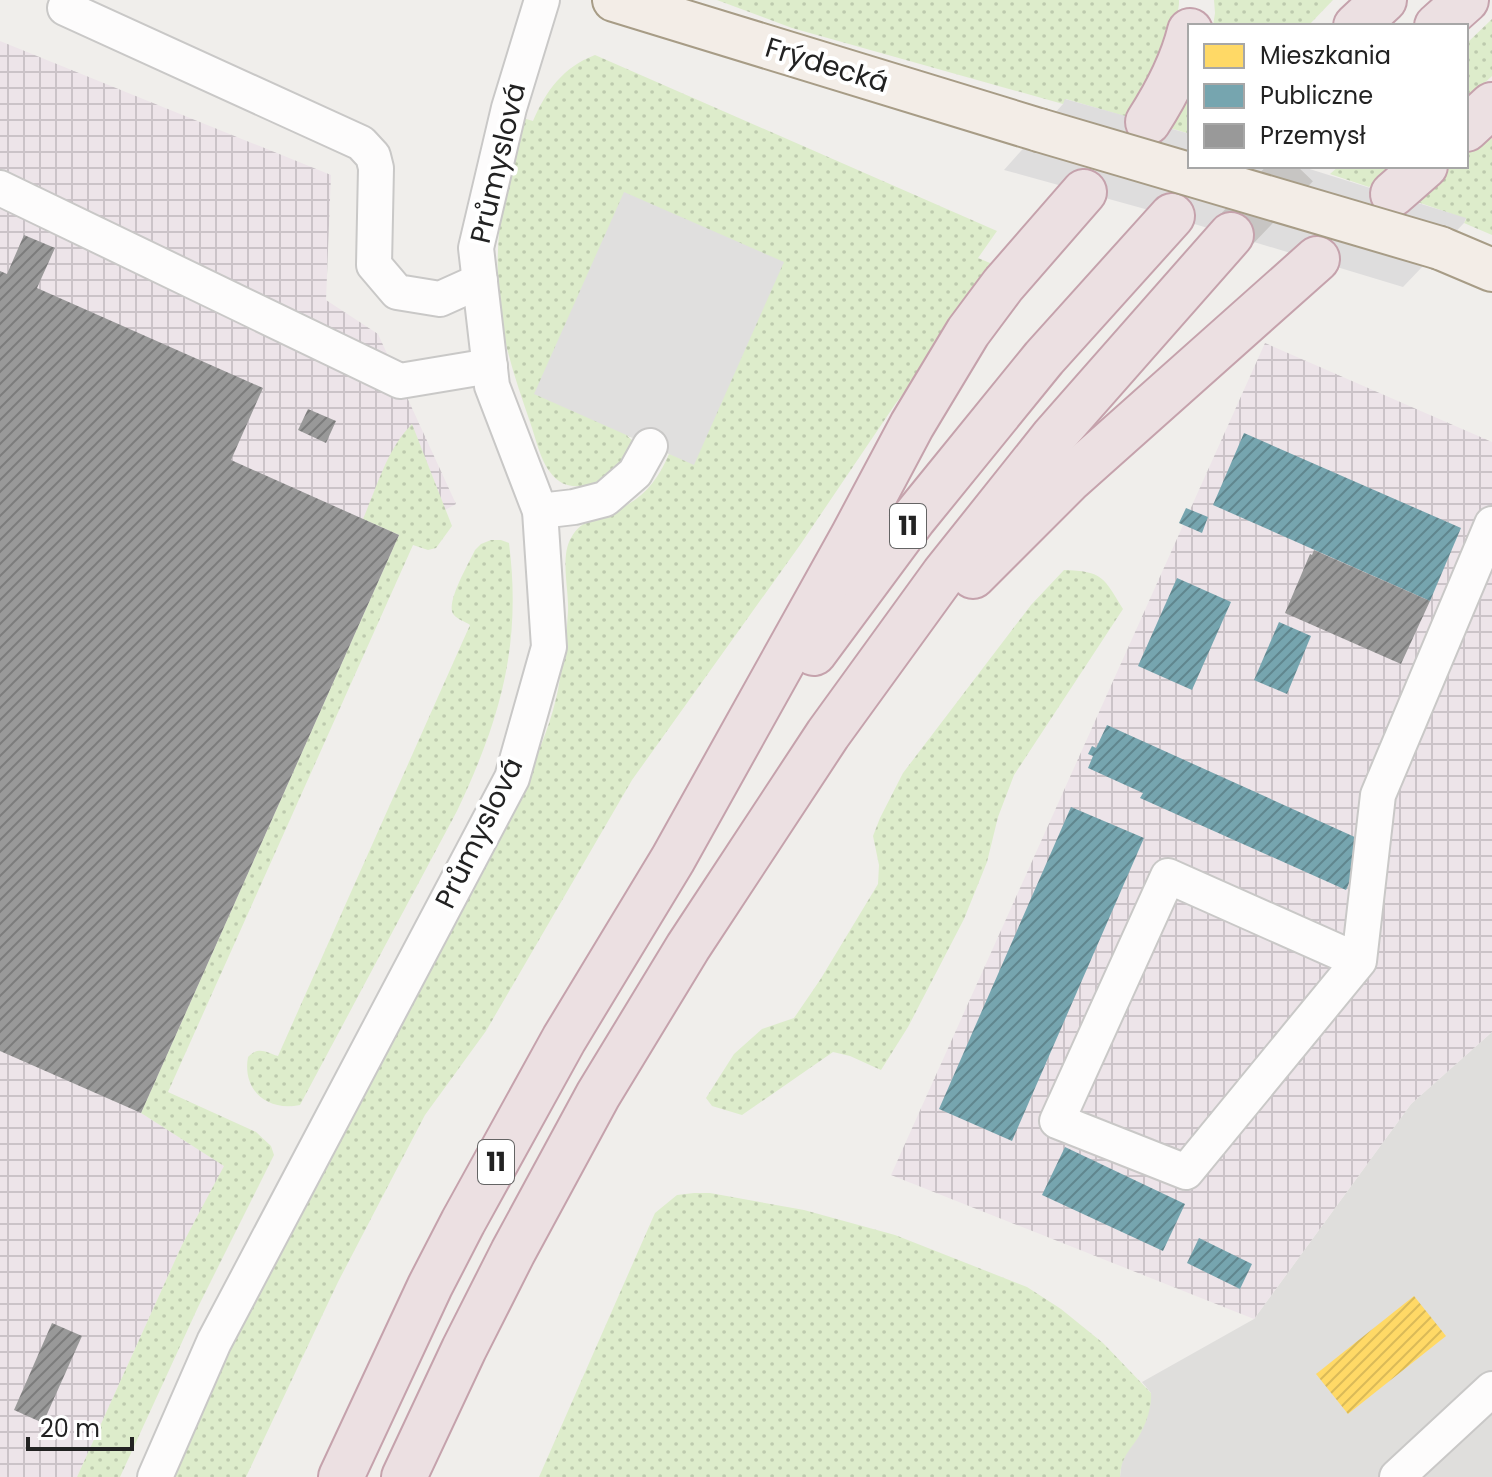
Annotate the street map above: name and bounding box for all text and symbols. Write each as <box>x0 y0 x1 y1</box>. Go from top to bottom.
legend <box>1188 24 1468 168</box>
street label: Frýdecká <box>761 28 893 102</box>
text: Mieszkania <box>1260 39 1391 72</box>
street label: Průmyslová <box>461 79 535 247</box>
text: Publiczne <box>1260 79 1373 112</box>
text: Przemysł <box>1260 119 1365 152</box>
road number: 11 <box>890 504 926 548</box>
street label: Průmyslová <box>426 751 532 915</box>
road number: 11 <box>478 1140 514 1184</box>
scale bar <box>28 1401 132 1451</box>
text: 20 m <box>40 1412 100 1445</box>

